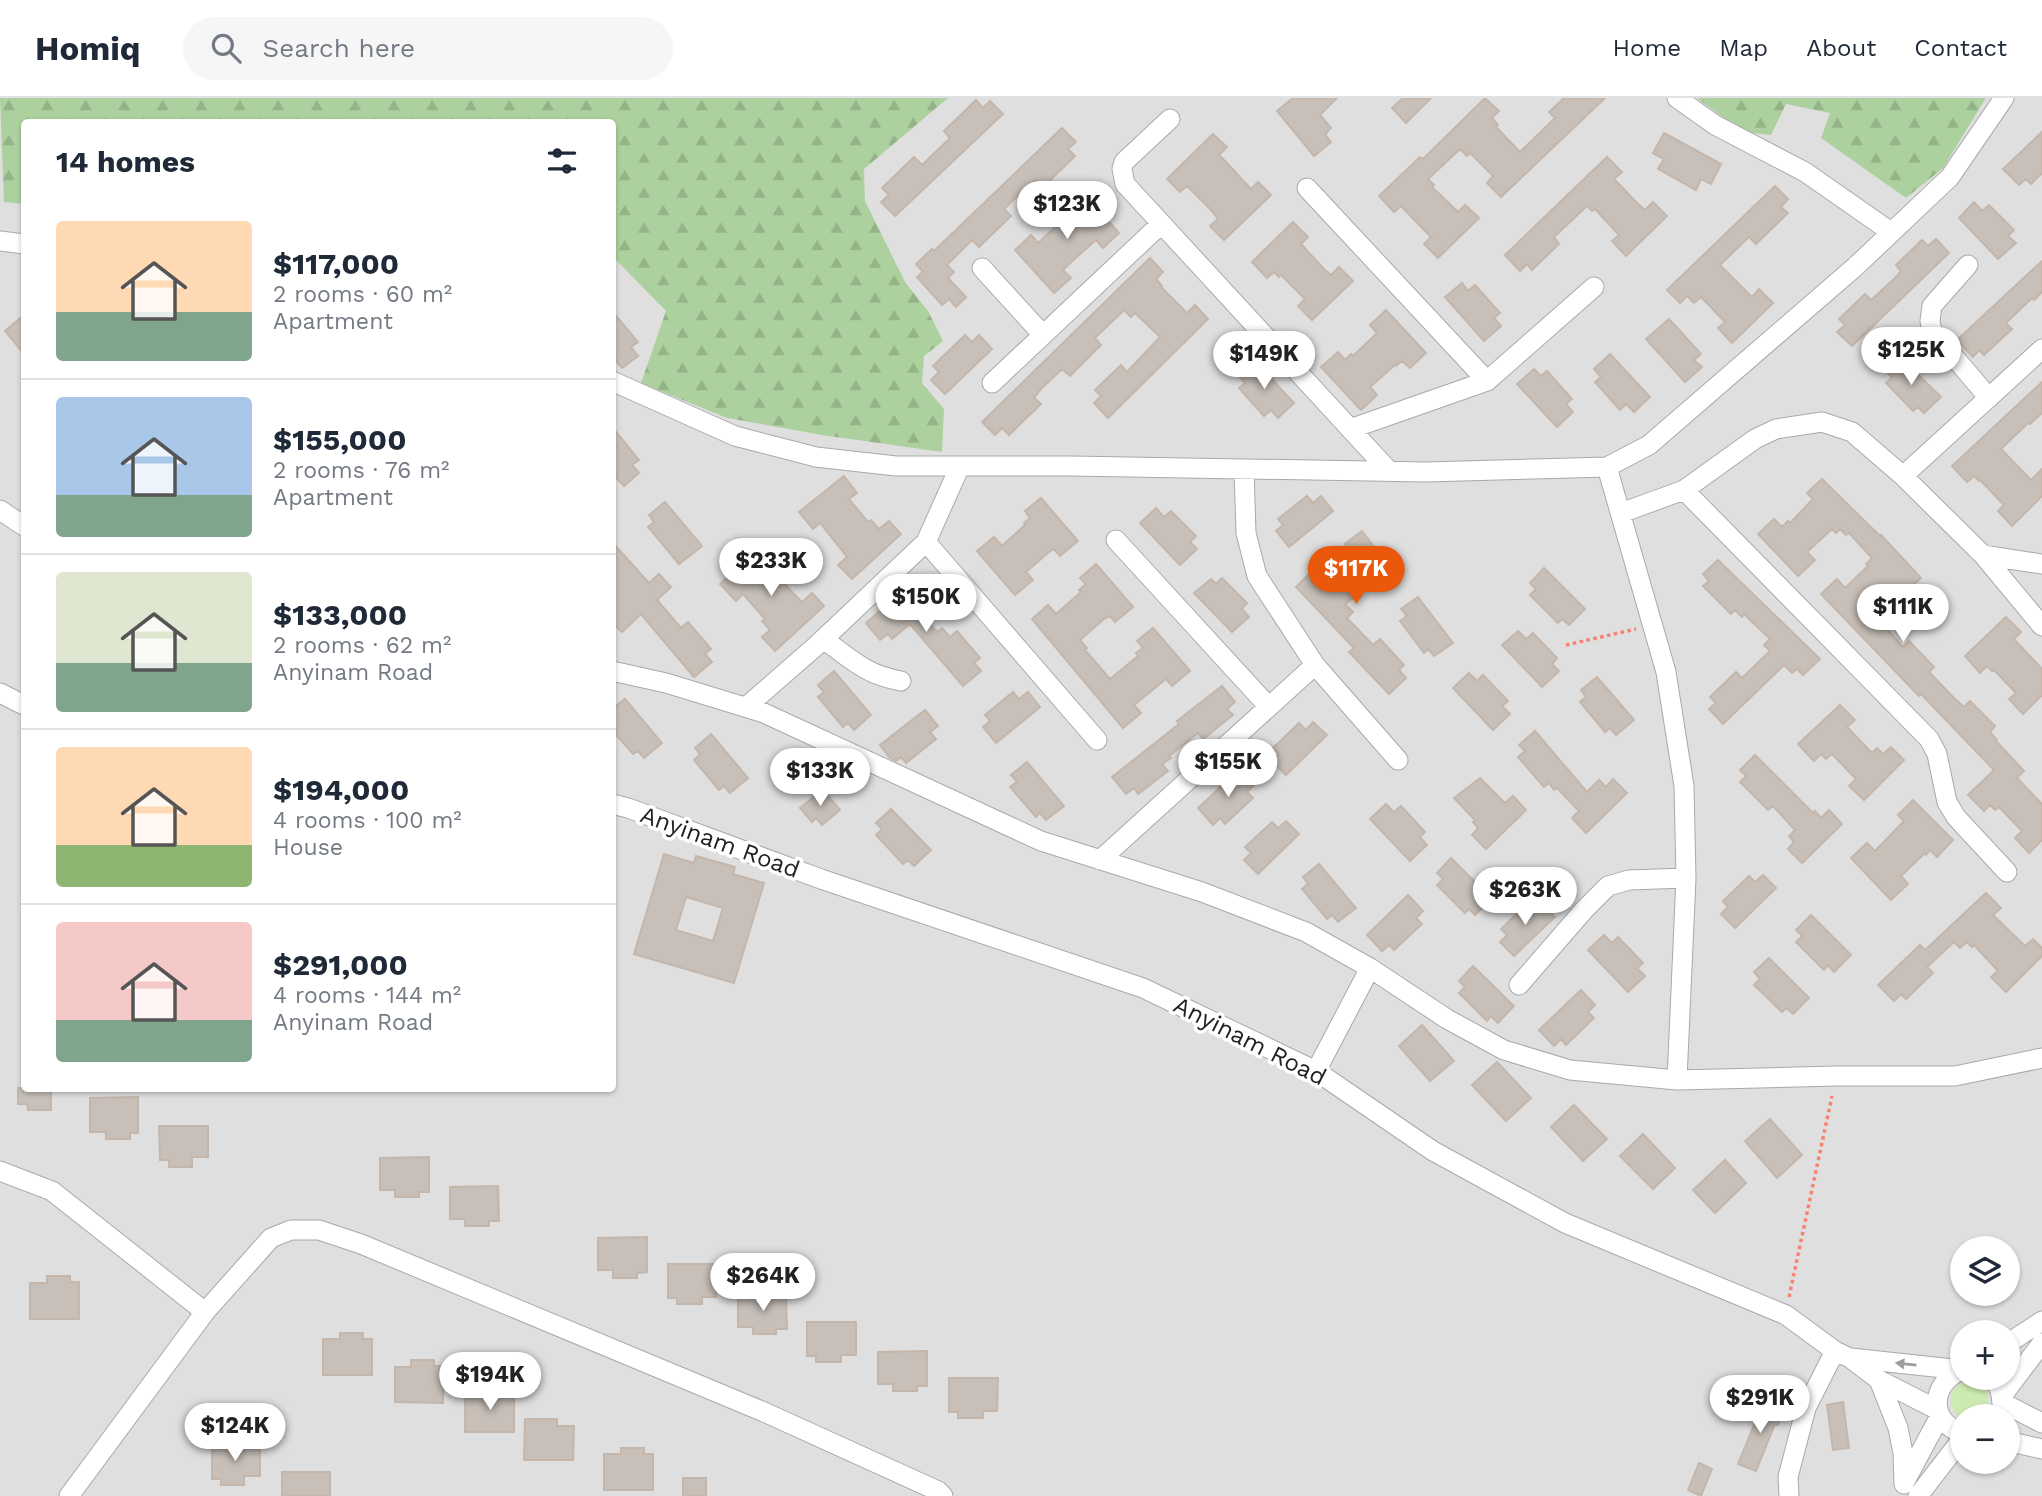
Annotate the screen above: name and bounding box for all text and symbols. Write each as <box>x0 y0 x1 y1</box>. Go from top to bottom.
search box <box>183 17 673 80</box>
text: Homiq <box>35 29 141 68</box>
icon: search <box>207 29 245 67</box>
text: Search here <box>263 33 415 63</box>
text: Home <box>1613 34 1681 62</box>
text: Map <box>1719 34 1768 62</box>
text: About <box>1806 34 1876 62</box>
text: Contact <box>1914 34 2007 62</box>
icon: filters <box>543 142 581 180</box>
text: 14 homes <box>56 144 195 179</box>
pin: $123K <box>1018 181 1116 241</box>
text: $123K <box>1033 190 1101 217</box>
text: $117,000 <box>273 246 399 281</box>
icon: home <box>112 249 196 333</box>
text: 2 rooms · 60 m² <box>273 281 452 308</box>
text: Apartment <box>273 308 393 335</box>
pin: $125K <box>1862 328 1960 387</box>
pin: $149K <box>1215 331 1313 391</box>
text: $125K <box>1877 336 1945 363</box>
text: $149K <box>1229 340 1299 367</box>
text: $155,000 <box>273 422 407 457</box>
icon: home <box>112 425 196 509</box>
text: 2 rooms · 76 m² <box>273 457 449 484</box>
text: Apartment <box>273 484 393 511</box>
pin: $233K <box>722 538 820 598</box>
pin: $117K <box>1307 546 1405 606</box>
text: $233K <box>735 547 807 574</box>
text: $117K <box>1324 555 1388 582</box>
pin: $150K <box>877 574 975 634</box>
text: $150K <box>892 583 960 610</box>
pin: $111K <box>1854 584 1952 644</box>
text: $111K <box>1873 593 1933 620</box>
text: $133,000 <box>273 597 407 632</box>
icon: home <box>112 600 196 684</box>
text: 2 rooms · 62 m² <box>273 632 451 659</box>
text: Anyinam Road <box>273 659 433 686</box>
pin: $155K <box>1179 740 1277 799</box>
pin: $133K <box>771 748 869 808</box>
text: $155K <box>1194 748 1262 775</box>
text: $133K <box>786 757 854 784</box>
text: $194,000 <box>273 772 409 807</box>
icon: home <box>112 775 196 859</box>
street label: Anyinam Road <box>637 800 803 884</box>
text: 4 rooms · 100 m² <box>273 807 462 834</box>
text: House <box>273 834 343 861</box>
pin: $263K <box>1476 868 1574 927</box>
text: $263K <box>1489 876 1561 903</box>
text: $291,000 <box>273 947 408 982</box>
icon: home <box>112 950 196 1034</box>
text: 4 rooms · 144 m² <box>273 982 461 1009</box>
street label: Anyinam Road <box>1169 991 1331 1091</box>
text: Anyinam Road <box>273 1009 433 1036</box>
map controls <box>1950 1236 2020 1474</box>
button: layers <box>1950 1236 2020 1306</box>
pin: $264K <box>714 1254 812 1313</box>
text: $264K <box>726 1262 800 1289</box>
button: + <box>1950 1320 2020 1390</box>
pin: $194K <box>441 1352 539 1412</box>
one-way arrow <box>1894 1358 1916 1369</box>
text: $194K <box>455 1361 525 1388</box>
pin: $291K <box>1711 1376 1809 1435</box>
text: $291K <box>1726 1384 1794 1411</box>
pin: $124K <box>186 1404 284 1463</box>
button: − <box>1950 1404 2020 1474</box>
text: $124K <box>201 1412 269 1439</box>

